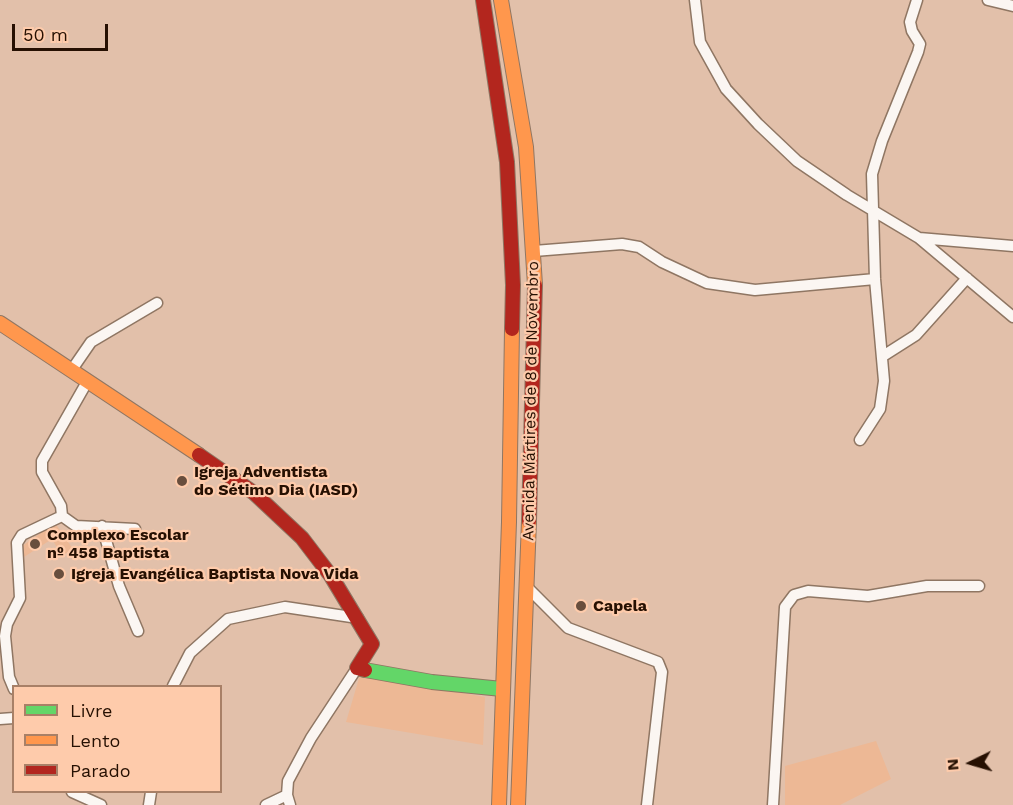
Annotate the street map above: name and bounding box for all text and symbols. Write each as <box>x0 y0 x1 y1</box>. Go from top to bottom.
scale bar <box>15 12 111 50</box>
text: 50 m <box>23 24 68 45</box>
street label: Avenida Mártires de 8 de Novembro <box>519 261 543 541</box>
place label: Igreja Adventista do Sétimo Dia (IASD) <box>194 462 358 500</box>
marker: Igreja Adventista do Sétimo Dia (IASD) <box>175 474 189 488</box>
place label: Complexo Escolar nº 458 Baptista <box>47 525 189 563</box>
marker: Complexo Escolar nº 458 Baptista <box>28 537 42 551</box>
place label: Igreja Evangélica Baptista Nova Vida <box>71 564 358 584</box>
marker: Igreja Evangélica Baptista Nova Vida <box>52 567 66 581</box>
place label: Capela <box>593 596 647 616</box>
marker: Capela <box>574 599 588 613</box>
legend <box>12 685 222 793</box>
text: Livre <box>70 700 112 721</box>
text: Lento <box>70 730 120 751</box>
north arrow <box>941 733 1001 793</box>
text: N <box>943 758 963 771</box>
text: Parado <box>70 760 131 781</box>

